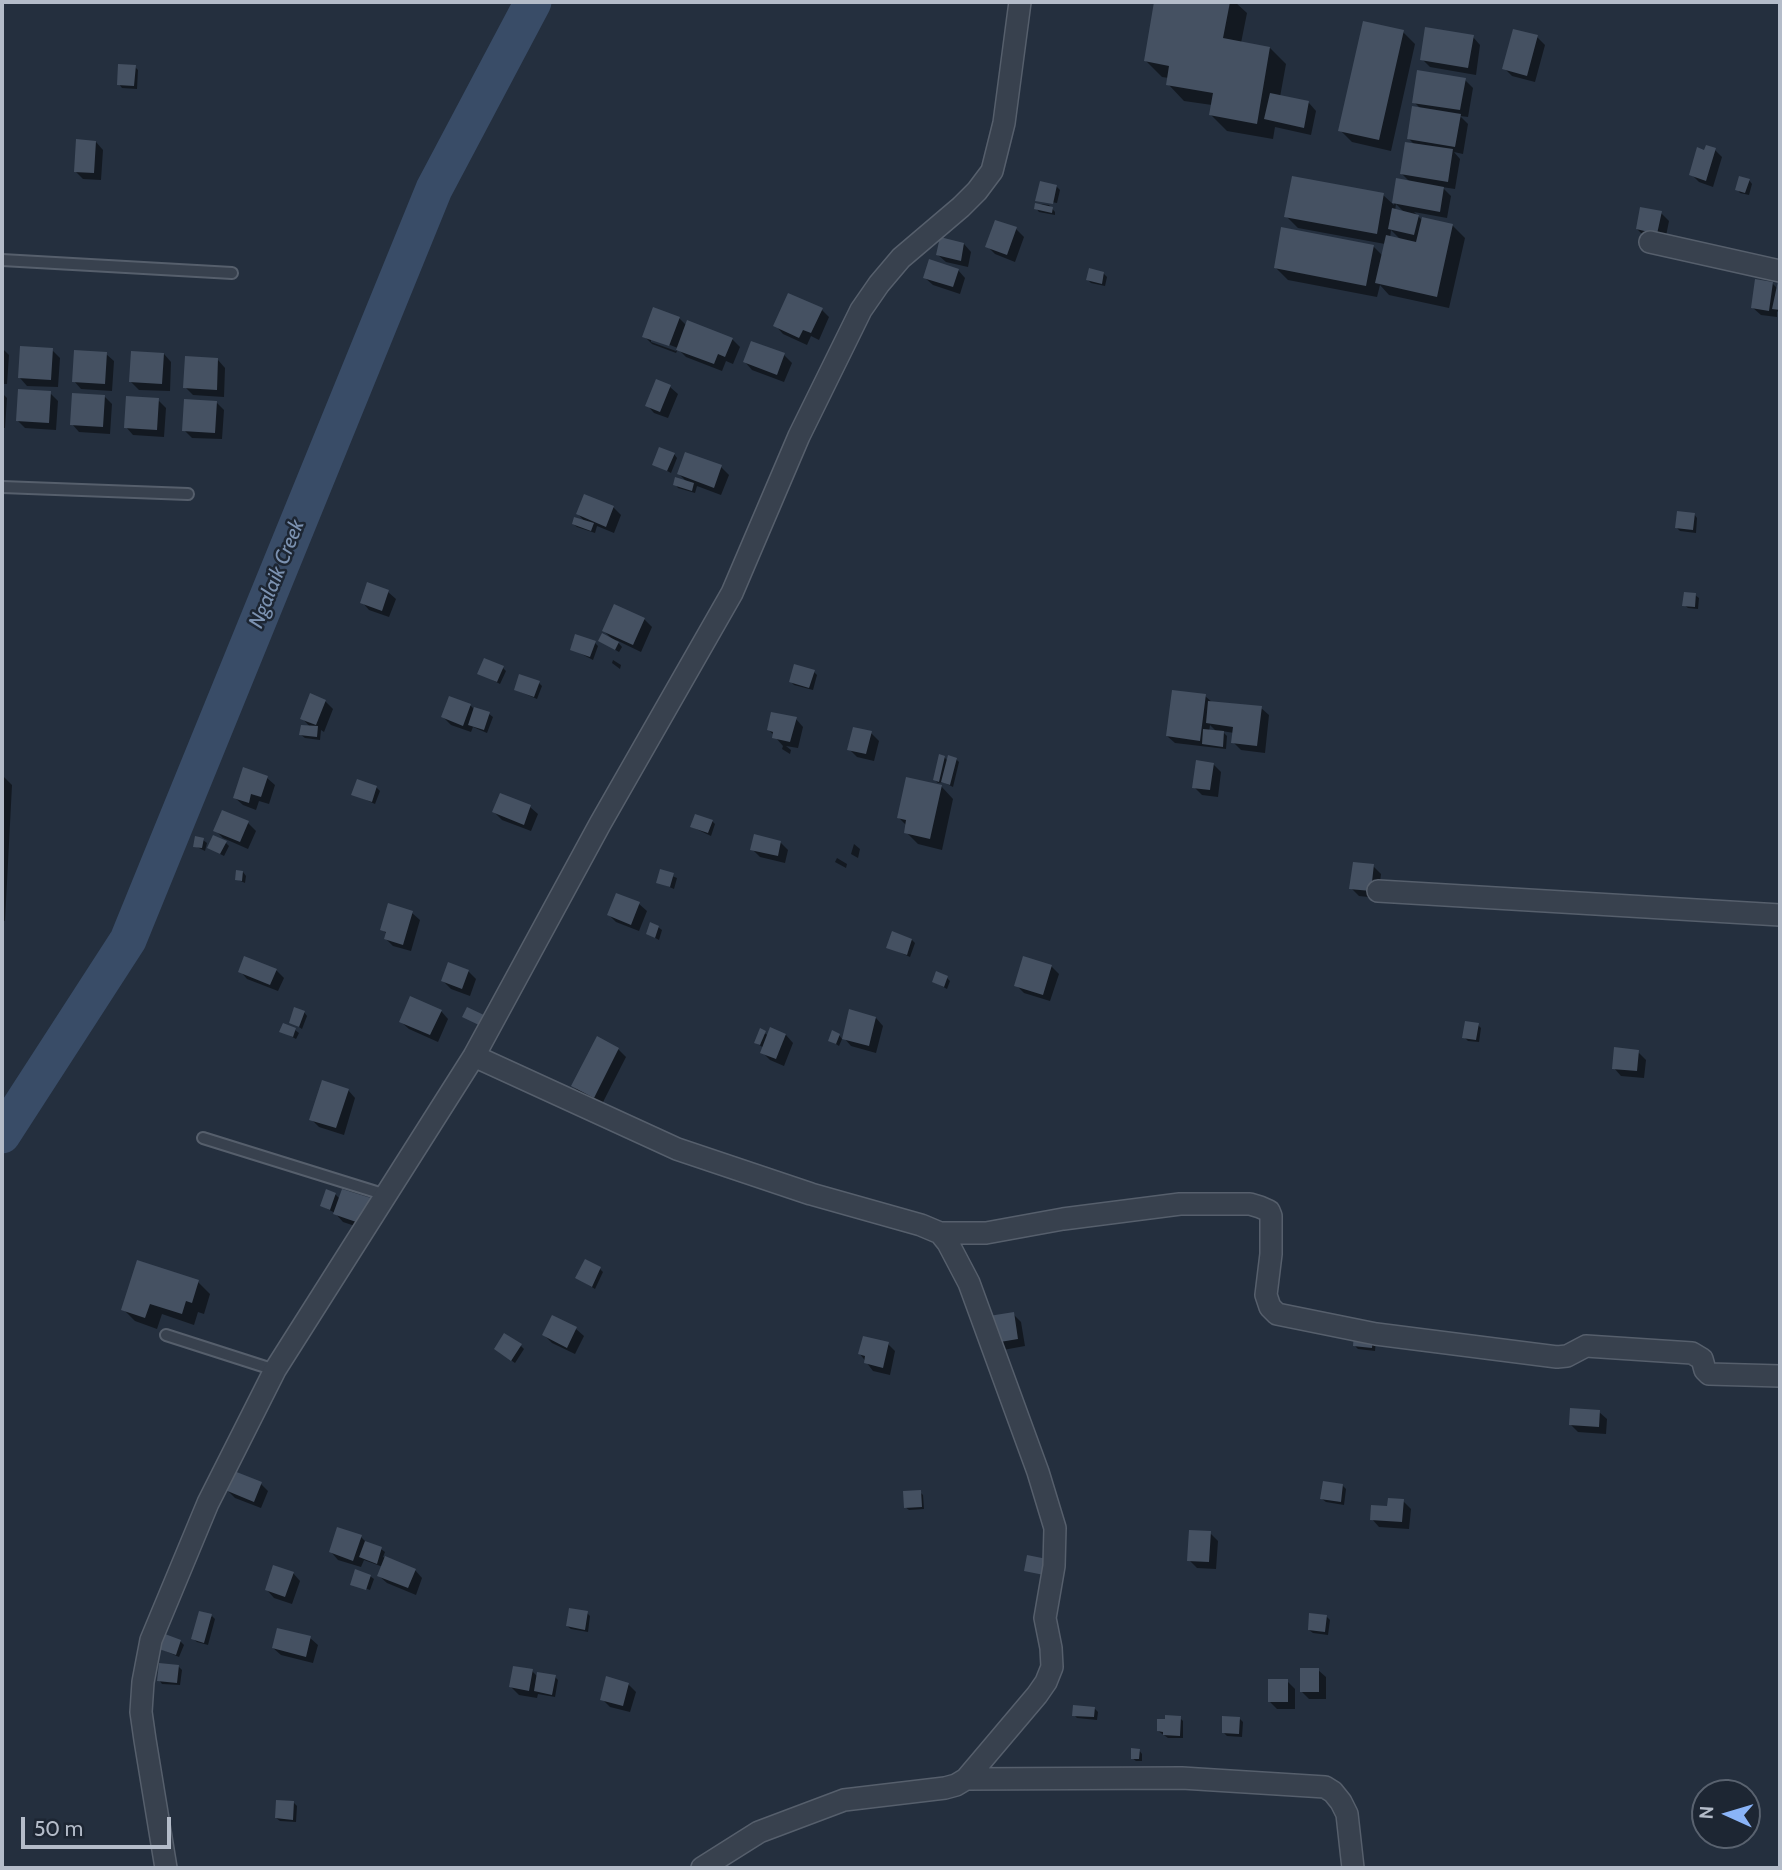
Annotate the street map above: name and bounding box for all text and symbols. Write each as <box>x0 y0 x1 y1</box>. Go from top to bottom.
water label: Ngalaik Creek <box>244 516 310 632</box>
north arrow <box>1691 1779 1761 1849</box>
scale bar <box>24 1804 175 1848</box>
text: N <box>1695 1805 1718 1820</box>
text: 50 m <box>34 1816 83 1841</box>

